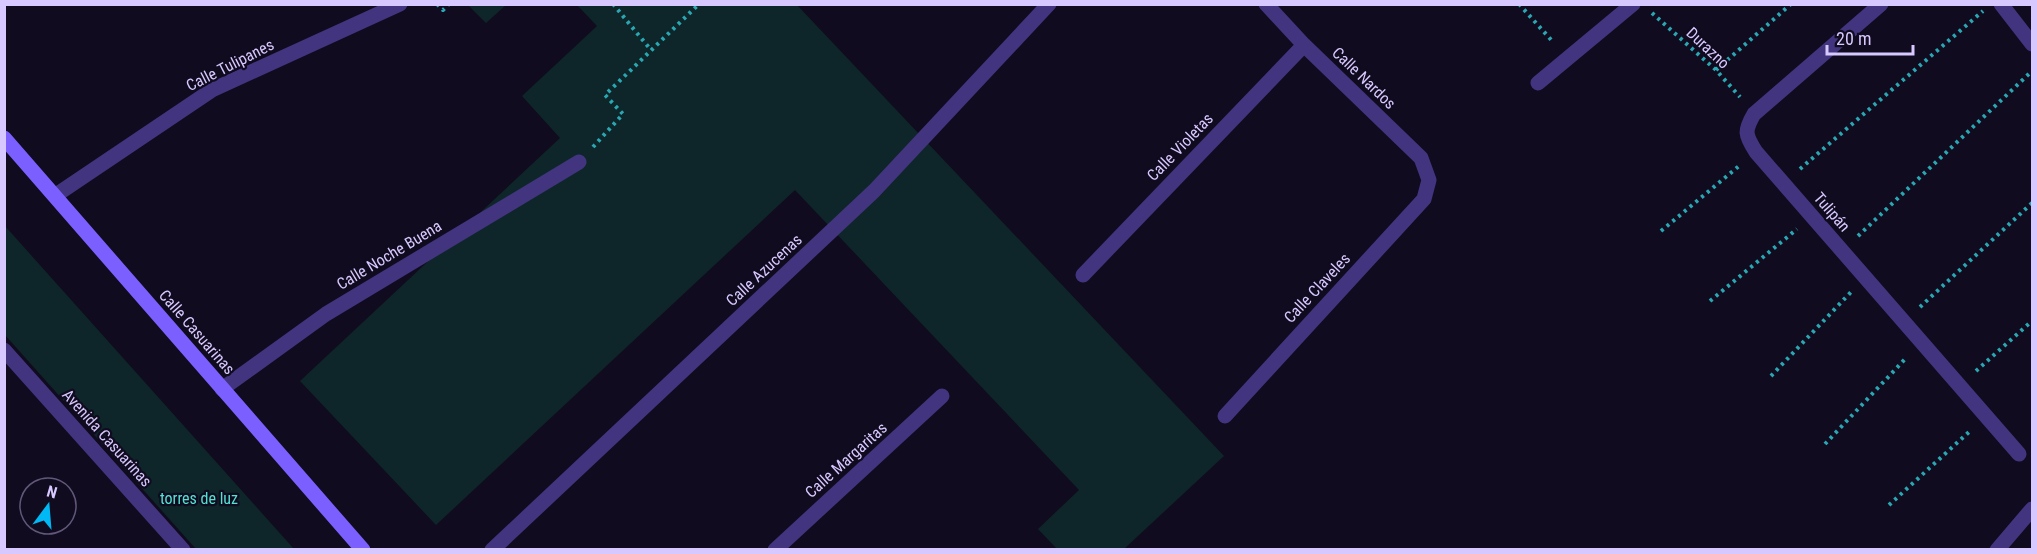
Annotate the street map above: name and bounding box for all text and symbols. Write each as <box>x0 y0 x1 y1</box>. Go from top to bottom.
scale bar <box>1827 18 1912 56</box>
street label: Durazno <box>1683 23 1733 73</box>
text: 20 m <box>1836 28 1871 49</box>
street label: Calle Tulipanes <box>183 35 277 95</box>
street label: Calle Nardos <box>1328 43 1400 113</box>
street label: Calle Violetas <box>1143 109 1217 185</box>
street label: Tulipán <box>1810 188 1854 236</box>
street label: Calle Noche Buena <box>333 216 445 294</box>
street label: Calle Azucenas <box>722 230 806 310</box>
street label: Calle Claveles <box>1280 249 1354 327</box>
street label: Calle Casuarinas <box>155 286 239 378</box>
street label: Avenida Casuarinas <box>58 385 156 491</box>
street label: Calle Margaritas <box>801 418 891 502</box>
north arrow <box>18 476 78 536</box>
text: N <box>45 482 59 503</box>
park label: torres de luz <box>160 489 238 508</box>

